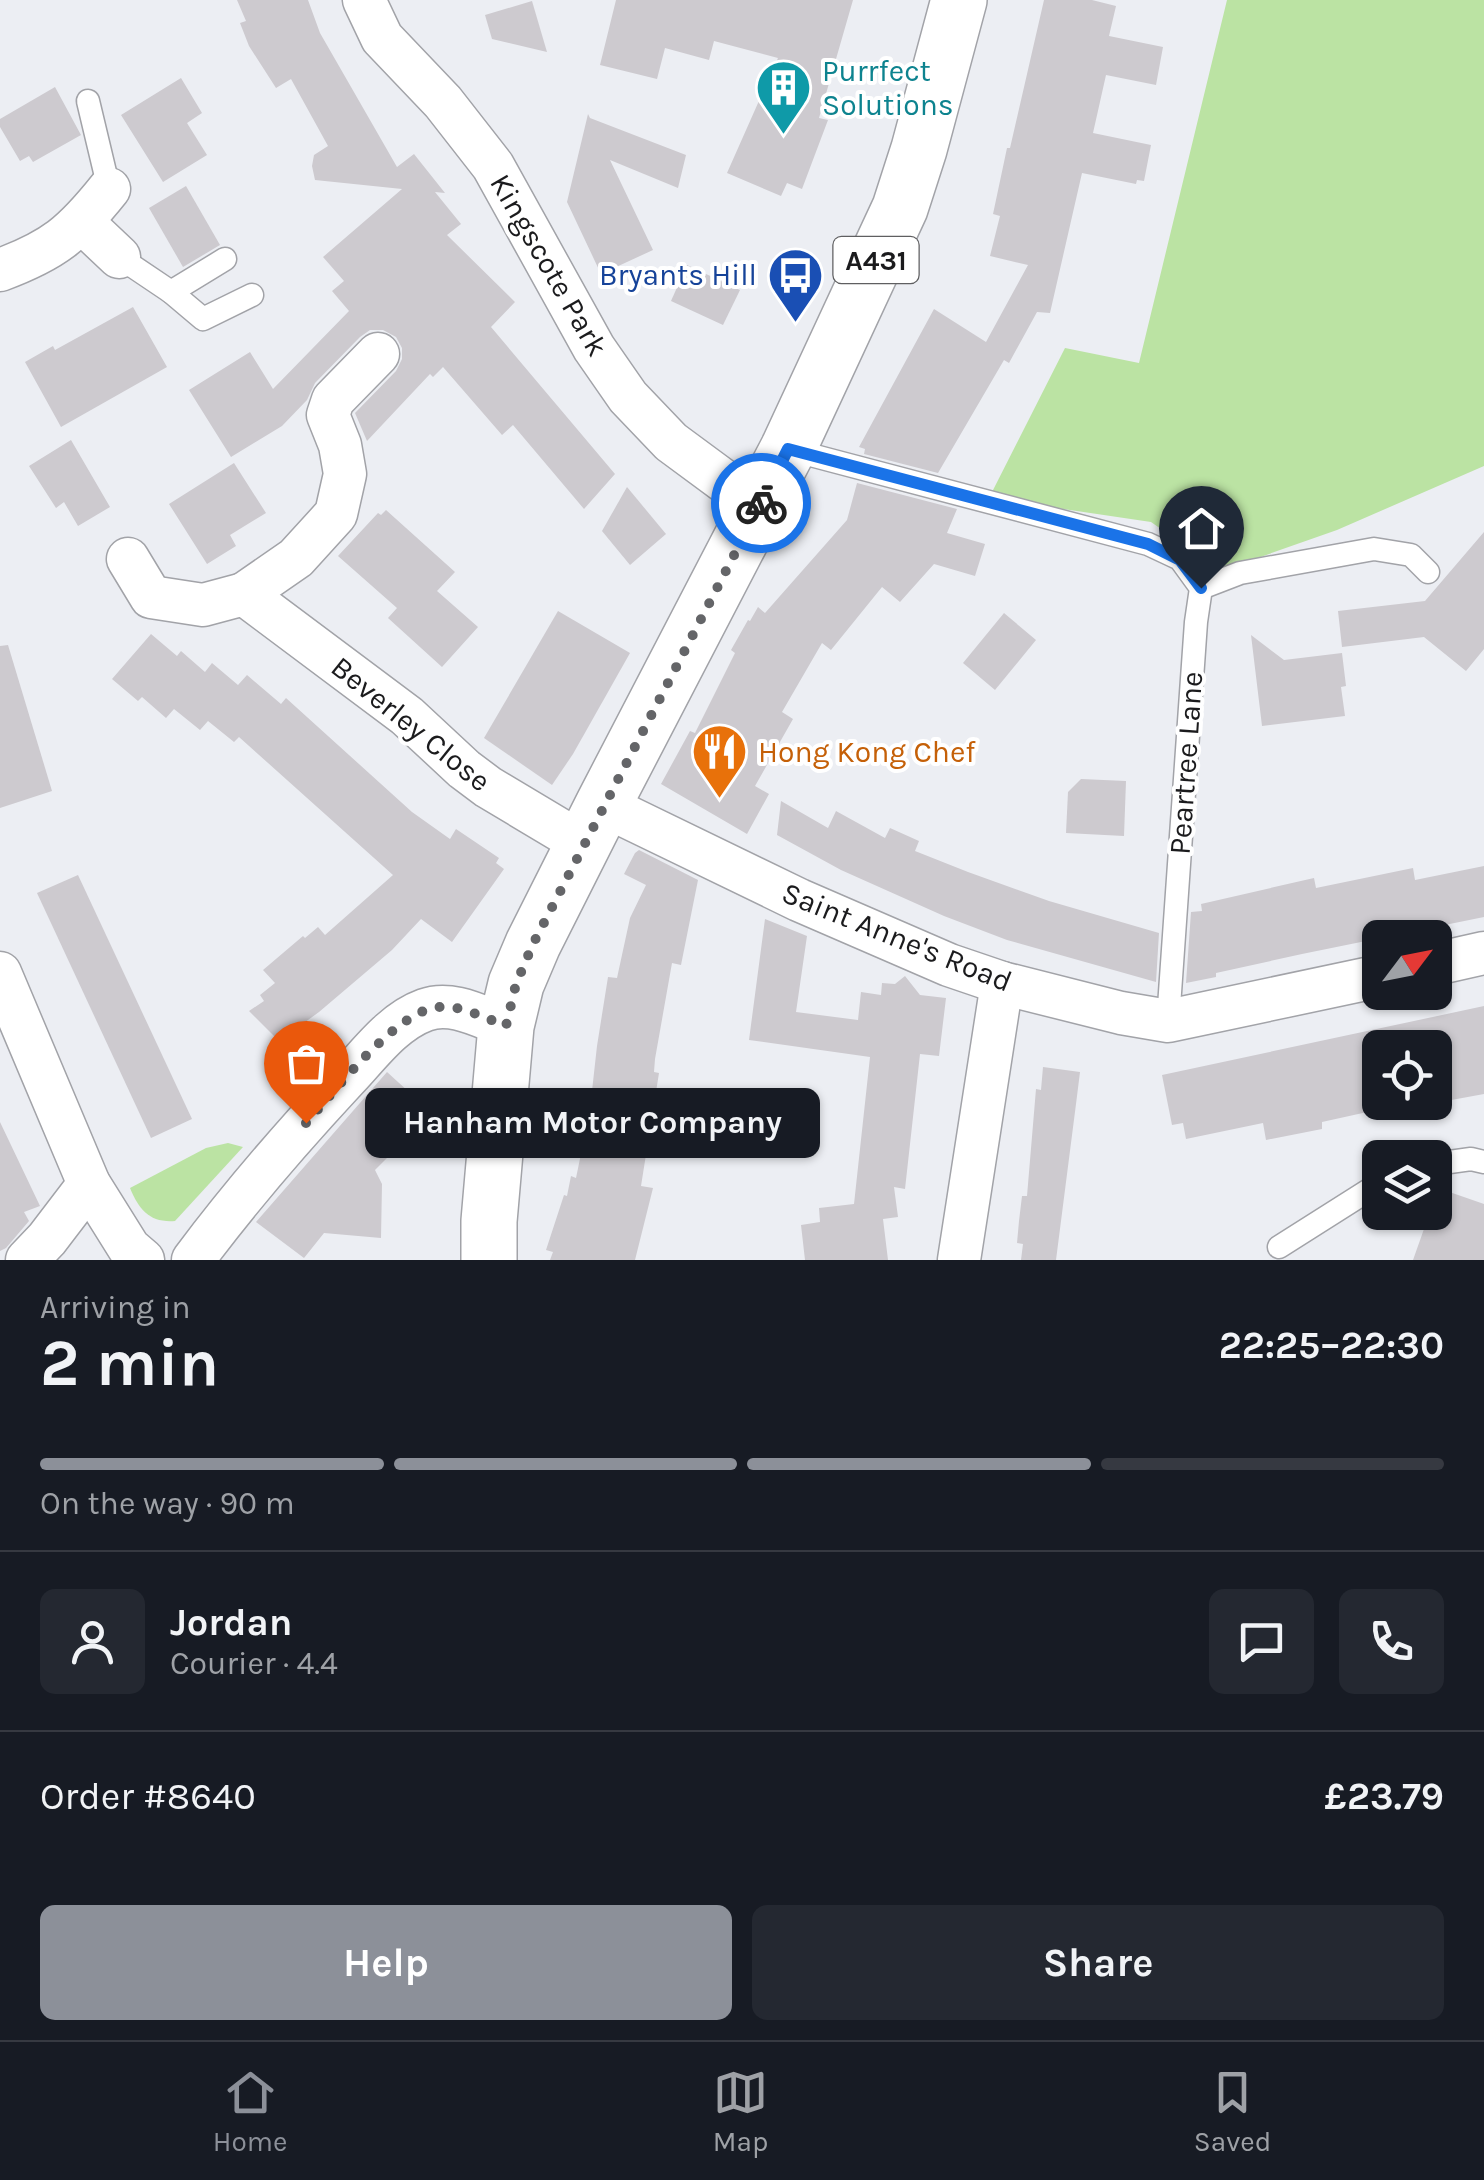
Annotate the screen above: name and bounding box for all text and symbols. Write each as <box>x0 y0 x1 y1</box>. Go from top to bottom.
place label: Purrfect Solutions <box>822 53 954 123</box>
building icon: Purrfect Solutions <box>753 58 813 137</box>
street label: Kingscote Park <box>482 167 616 363</box>
road number: A431 <box>834 237 918 283</box>
bus stop icon: Bryants Hill <box>766 245 826 324</box>
place label: Bryants Hill <box>599 257 757 293</box>
courier <box>711 453 811 553</box>
icon: bike <box>734 476 789 531</box>
pin <box>1159 486 1244 589</box>
icon: home <box>1174 501 1229 556</box>
street label: Beverley Close <box>324 649 498 799</box>
street label: Peartree Lane <box>1162 670 1210 856</box>
restaurant icon: Hong Kong Chef <box>689 722 749 801</box>
place label: Hong Kong Chef <box>758 734 976 770</box>
street label: Saint Anne's Road <box>777 874 1017 1000</box>
north arrow <box>1362 920 1452 1010</box>
map controls <box>1362 920 1452 1230</box>
pin <box>264 1021 349 1124</box>
button: locate <box>1362 1030 1452 1120</box>
icon: bag <box>279 1036 334 1091</box>
callout: Hanham Motor Company <box>366 1088 821 1158</box>
text: Hanham Motor Company <box>403 1104 782 1141</box>
button: layers <box>1362 1140 1452 1230</box>
text: Arriving in <box>40 1289 191 1326</box>
text: 22:25–22:30 <box>1219 1323 1444 1368</box>
text: 2 min <box>40 1325 219 1401</box>
text: On the way · 90 m <box>40 1485 295 1522</box>
button: person <box>40 1589 145 1694</box>
button: chat <box>1209 1589 1314 1694</box>
button: phone <box>1339 1589 1444 1694</box>
text: Jordan <box>170 1600 293 1645</box>
text: Courier · 4.4 <box>170 1645 338 1682</box>
text: Order #8640 <box>40 1774 256 1819</box>
text: £23.79 <box>1324 1774 1444 1819</box>
button: Help <box>40 1905 732 2020</box>
button: Share <box>752 1905 1444 2020</box>
tab: Home <box>213 2065 287 2158</box>
tab: Map <box>713 2065 768 2158</box>
tab: Saved <box>1194 2065 1271 2158</box>

